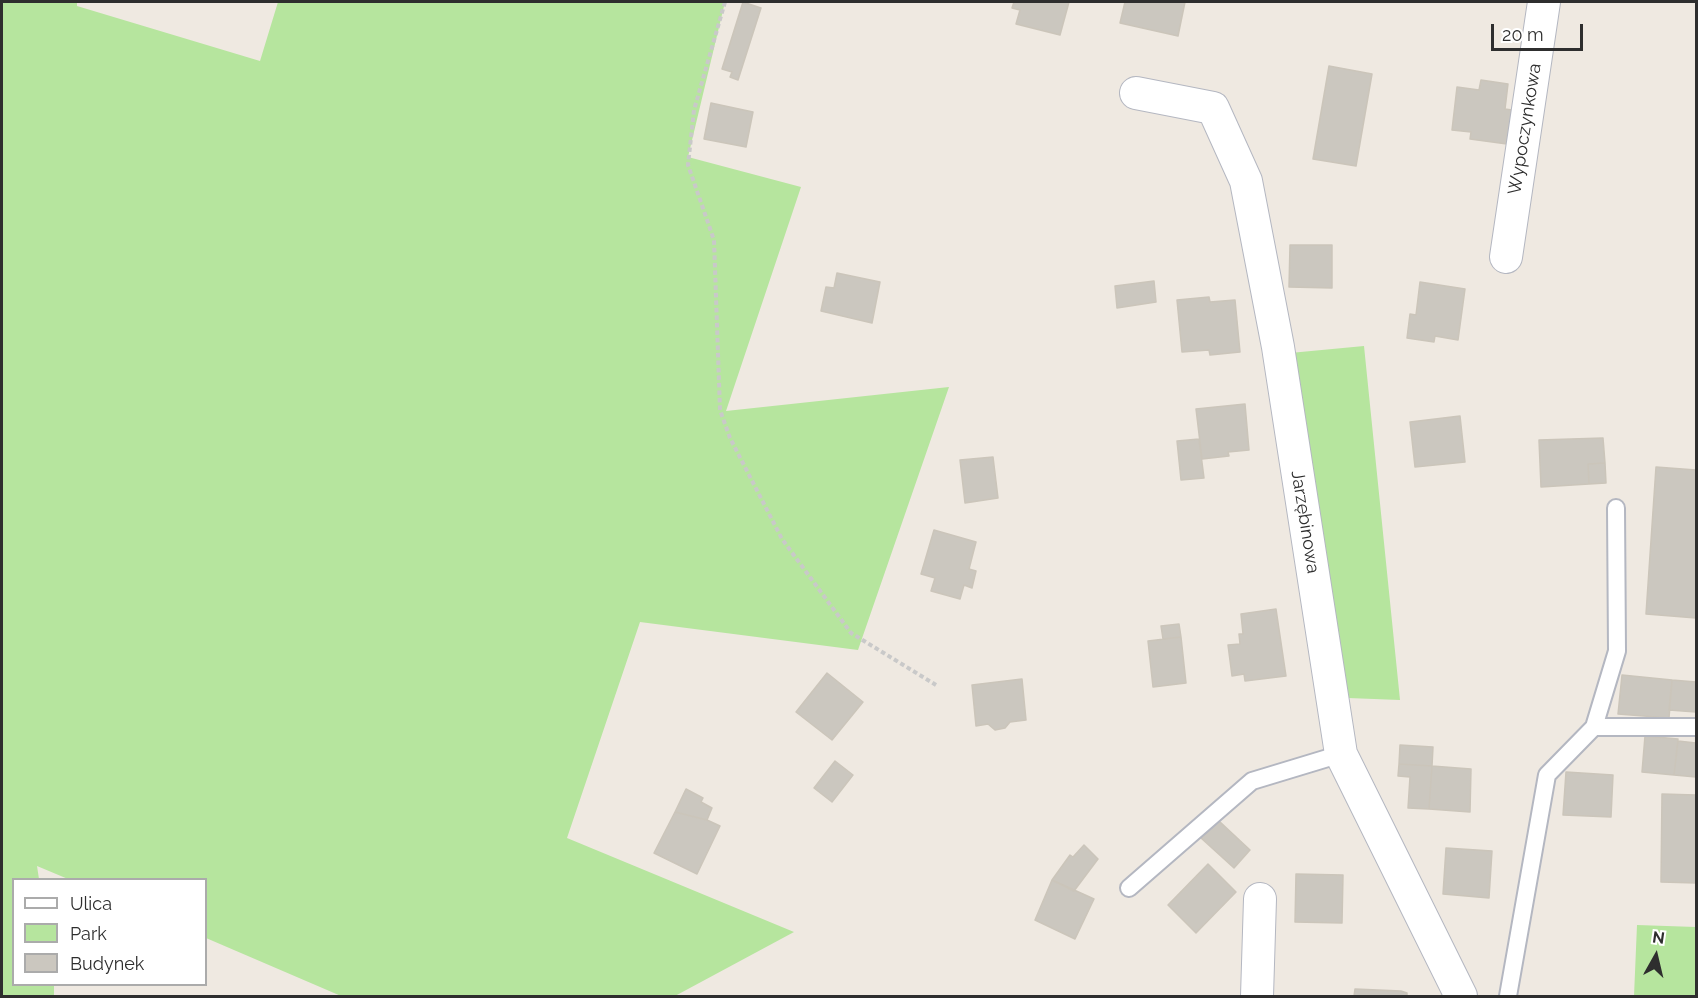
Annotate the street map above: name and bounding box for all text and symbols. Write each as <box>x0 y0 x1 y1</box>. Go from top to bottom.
scale bar <box>1494 12 1586 50</box>
text: 20 m <box>1502 24 1544 45</box>
street label: Wypoczynkowa <box>1504 62 1546 196</box>
street label: Jarzębinowa <box>1286 469 1324 575</box>
legend <box>12 878 207 986</box>
text: Ulica <box>70 893 112 914</box>
text: Park <box>70 923 107 944</box>
north arrow <box>1626 926 1686 986</box>
text: N <box>1651 927 1666 948</box>
text: Budynek <box>70 953 144 974</box>

